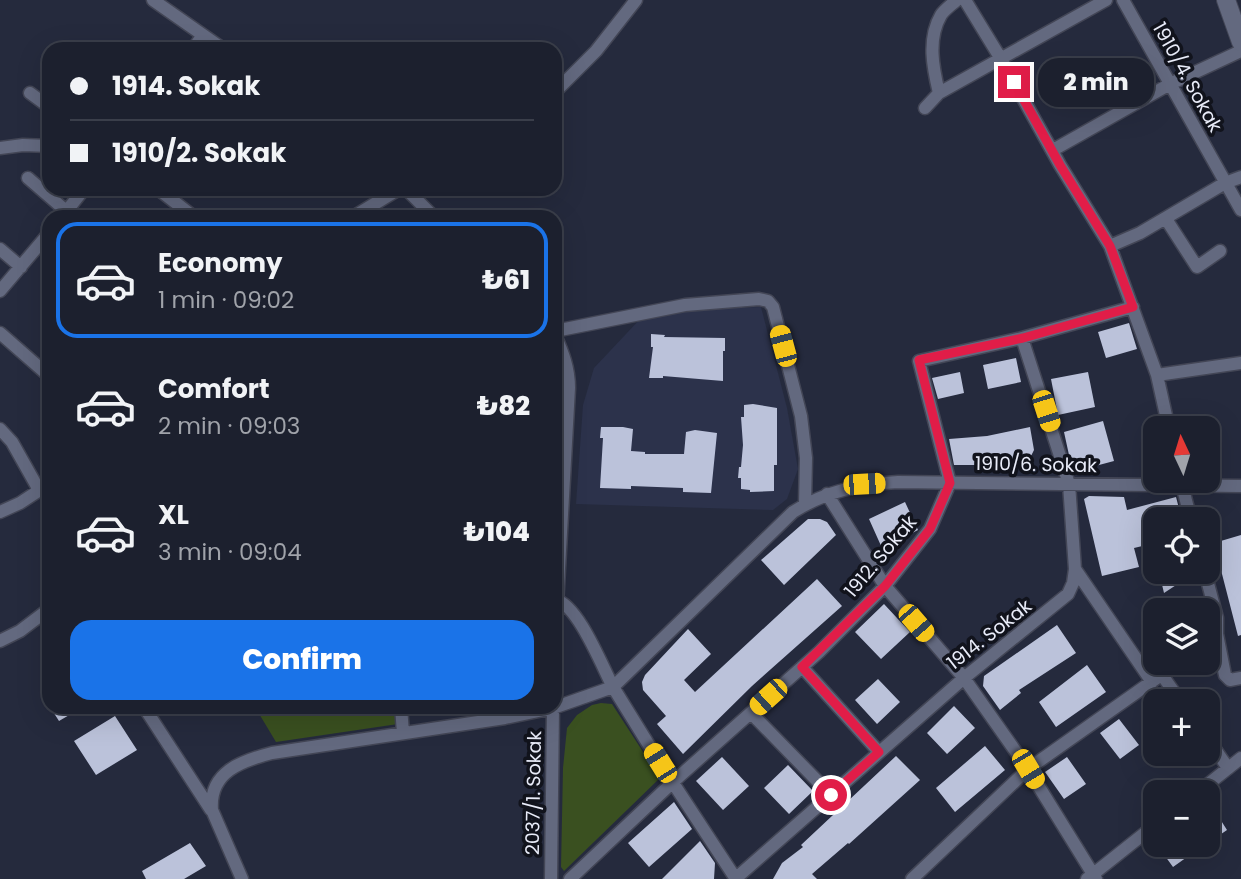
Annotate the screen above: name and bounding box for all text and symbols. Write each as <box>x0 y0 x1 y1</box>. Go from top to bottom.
street label: 1910/4. Sokak <box>1146 17 1229 137</box>
callout: 2 min <box>1038 57 1154 106</box>
route end <box>998 66 1030 98</box>
text: 2 min <box>1064 66 1128 98</box>
text: 1914. Sokak <box>112 68 260 104</box>
text: 1910/2. Sokak <box>112 135 286 171</box>
text: Economy <box>158 245 282 281</box>
icon: car <box>74 249 137 312</box>
text: ₺61 <box>482 262 530 298</box>
text: 1 min · 09:02 <box>158 284 294 316</box>
car <box>768 323 799 369</box>
text: Comfort <box>158 371 270 407</box>
icon: car <box>74 375 137 438</box>
text: ₺82 <box>477 388 530 424</box>
car <box>1030 388 1063 434</box>
text: 2 min · 09:03 <box>158 410 300 442</box>
north arrow <box>1143 416 1220 494</box>
map controls <box>1143 416 1220 857</box>
street label: 1910/6. Sokak <box>975 450 1097 479</box>
car <box>843 472 886 496</box>
text: XL <box>158 497 189 533</box>
icon: car <box>74 501 137 564</box>
button: locate <box>1143 507 1220 584</box>
street label: 1912. Sokak <box>838 509 923 603</box>
text: ₺104 <box>463 514 530 550</box>
text: 3 min · 09:04 <box>158 536 302 568</box>
street label: 1914. Sokak <box>941 593 1038 676</box>
button: layers <box>1143 598 1220 675</box>
car <box>895 600 938 646</box>
button: Confirm <box>70 620 534 700</box>
car <box>746 675 791 719</box>
button: + <box>1143 689 1220 766</box>
street label: 2037/1. Sokak <box>519 730 548 855</box>
car <box>640 740 681 786</box>
car <box>1009 746 1048 792</box>
route start <box>815 779 847 811</box>
button: − <box>1143 780 1220 857</box>

